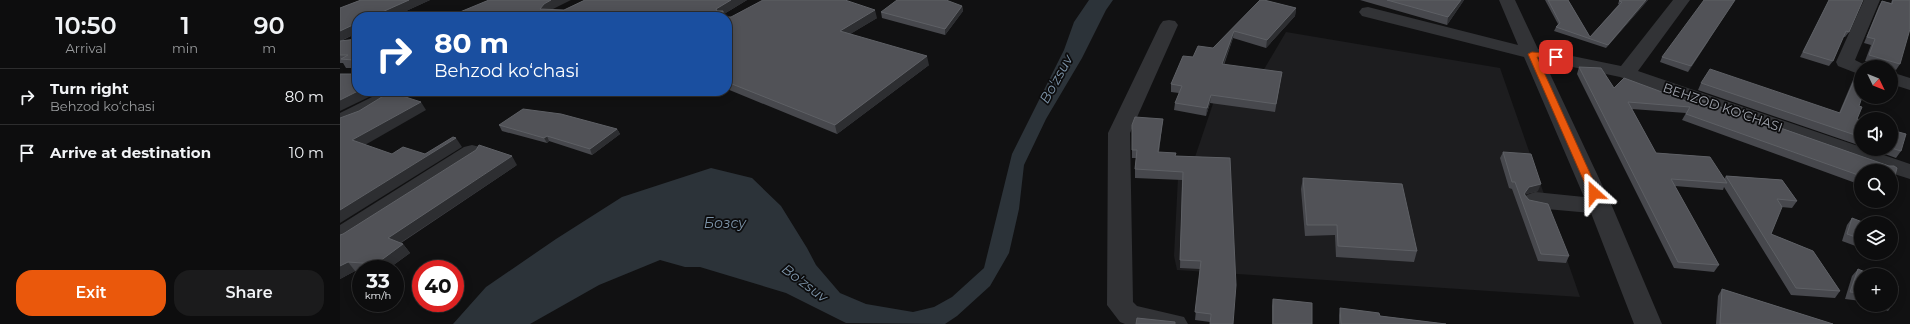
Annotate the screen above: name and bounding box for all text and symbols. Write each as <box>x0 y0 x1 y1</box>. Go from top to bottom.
text: 10:50 <box>55 11 117 40</box>
text: 1 <box>180 11 190 40</box>
text: 90 <box>253 11 285 40</box>
text: 80 m <box>434 26 509 60</box>
icon: right <box>368 28 420 80</box>
text: Arrival <box>66 40 107 56</box>
text: min <box>172 40 198 56</box>
text: m <box>262 40 276 56</box>
pin <box>1539 40 1573 74</box>
icon: arrive <box>1545 46 1567 68</box>
water label: Bo'zsuv <box>1035 50 1077 107</box>
text: Behzod ko‘chasi <box>434 60 579 82</box>
north arrow <box>1854 60 1898 104</box>
map controls <box>1854 60 1898 312</box>
text: Turn right <box>50 79 129 98</box>
street label: BEHZOD KO‘CHASI <box>1661 79 1785 135</box>
icon: right <box>16 86 38 108</box>
text: 80 m <box>285 87 324 106</box>
text: Behzod ko‘chasi <box>50 98 155 114</box>
button: sound <box>1854 112 1898 156</box>
icon: arrive <box>16 142 38 164</box>
text: Arrive at destination <box>50 143 211 162</box>
text: 10 m <box>289 143 324 162</box>
button: search <box>1854 164 1898 208</box>
position arrow <box>1573 172 1615 214</box>
water label: Бозсу <box>704 214 747 232</box>
button: layers <box>1854 216 1898 260</box>
speed limit sign: 40 <box>412 260 464 312</box>
water label: Bo'zsuv <box>778 260 833 307</box>
button: + <box>1854 268 1898 312</box>
text: 33 <box>366 269 390 293</box>
button: Exit <box>16 270 166 316</box>
button: Share <box>174 270 324 316</box>
text: km/h <box>365 289 391 302</box>

